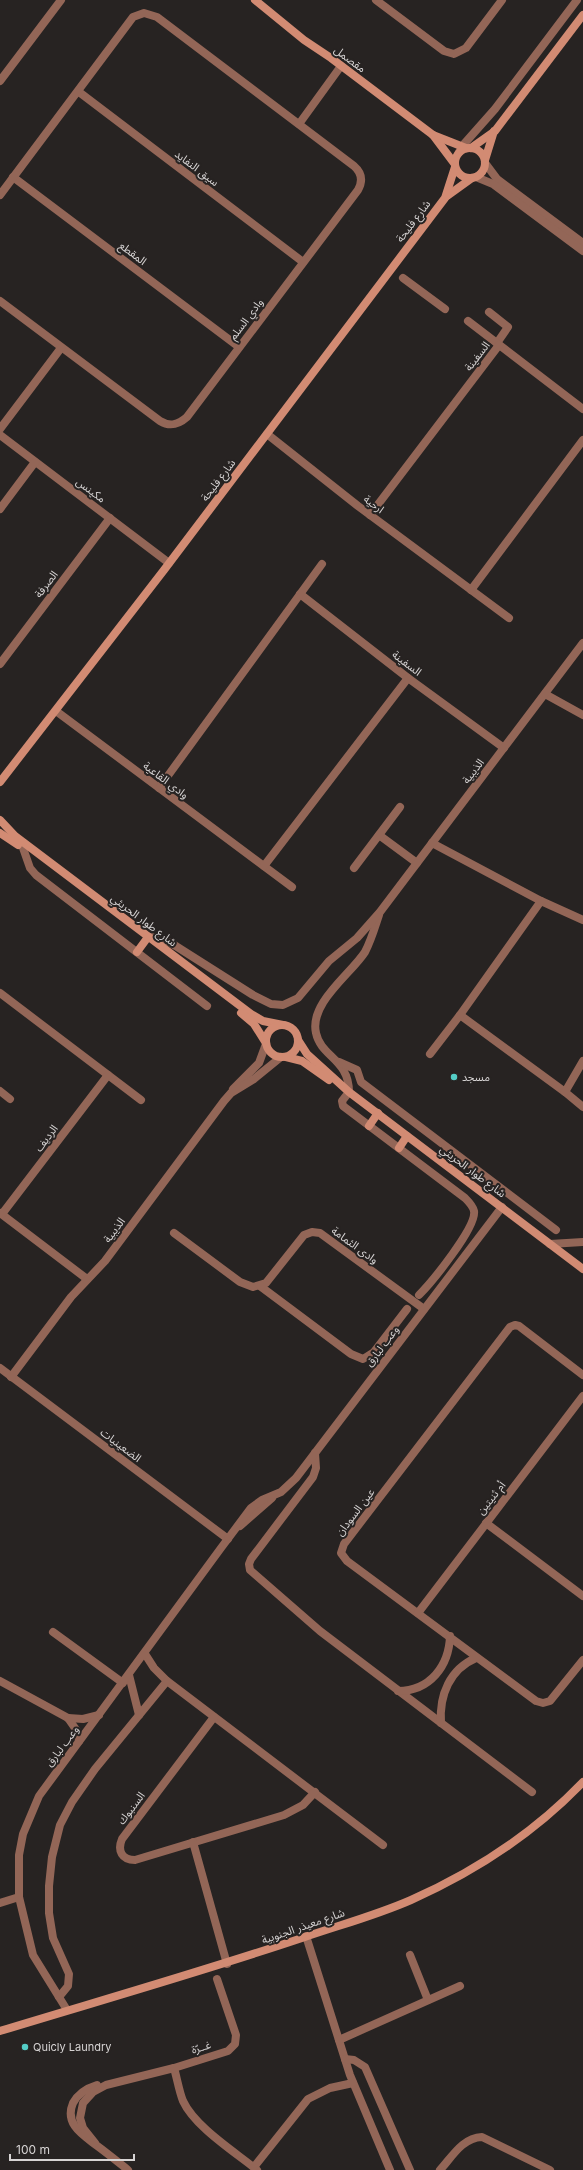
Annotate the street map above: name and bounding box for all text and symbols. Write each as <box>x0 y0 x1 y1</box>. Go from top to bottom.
street label: مقصمل <box>331 43 369 76</box>
street label: سيق النفايد <box>172 147 222 189</box>
street label: شارع فليحة <box>393 197 434 245</box>
street label: المقطع <box>116 238 150 269</box>
street label: وادي السلم <box>226 295 268 344</box>
street label: السفينة <box>461 338 493 374</box>
street label: شارع فليحة <box>198 456 239 504</box>
street label: مكينس <box>73 474 109 506</box>
street label: ارحية <box>361 492 387 516</box>
street label: الصرفة <box>31 568 61 600</box>
street label: السفينة <box>389 647 425 679</box>
street label: الذيبية <box>459 756 487 786</box>
street label: وادي القاعية <box>139 758 192 804</box>
street label: شارع طوار الحريثي <box>107 891 180 952</box>
place label: مسجد <box>462 1070 490 1084</box>
marker: مسجد <box>449 1072 459 1082</box>
street label: الرديف <box>31 1122 61 1154</box>
street label: شارع طوار الحريثي <box>436 1142 509 1203</box>
street label: الذيبية <box>100 1215 128 1245</box>
street label: وادى الثمامة <box>329 1223 381 1267</box>
street label: وعب لبارق <box>362 1323 402 1369</box>
street label: الضعينيات <box>98 1425 144 1465</box>
street label: أم ثنيتين <box>474 1478 509 1518</box>
street label: عين السودان <box>333 1485 378 1539</box>
street label: وعب لبارق <box>42 1723 82 1769</box>
street label: السنبوك <box>114 1789 148 1827</box>
street label: شارع معيذر الجنوبية <box>260 1905 347 1948</box>
street label: غــرّة <box>189 2037 213 2057</box>
place label: Quicly Laundry <box>33 2040 112 2054</box>
marker: Quicly Laundry <box>20 2042 30 2052</box>
scale bar <box>10 2136 134 2162</box>
text: 100 m <box>16 2142 50 2157</box>

